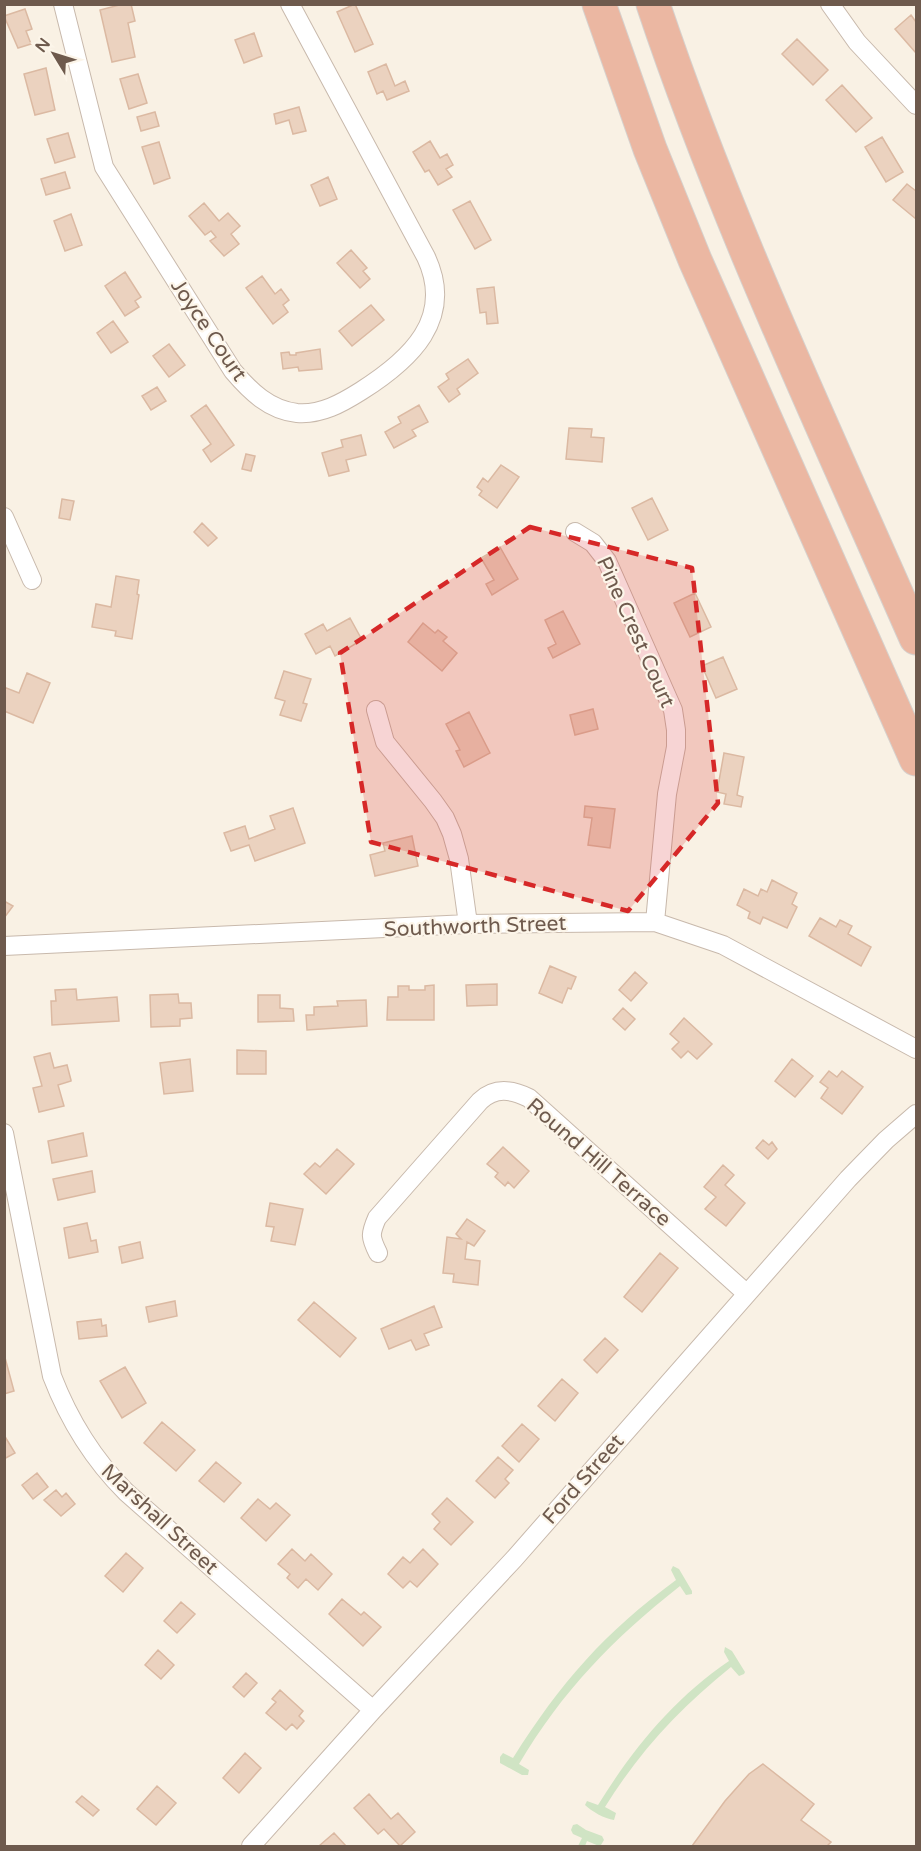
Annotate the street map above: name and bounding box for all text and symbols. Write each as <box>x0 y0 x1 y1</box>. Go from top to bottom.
north arrow <box>24 24 84 84</box>
text: N <box>31 34 55 57</box>
street label: Joyce Court <box>165 274 252 386</box>
street label: Pine Crest Court <box>591 553 680 712</box>
street label: Southworth Street <box>383 911 567 942</box>
street label: Round Hill Terrace <box>521 1093 676 1232</box>
street label: Ford Street <box>537 1429 629 1529</box>
street label: Marshall Street <box>96 1459 223 1580</box>

